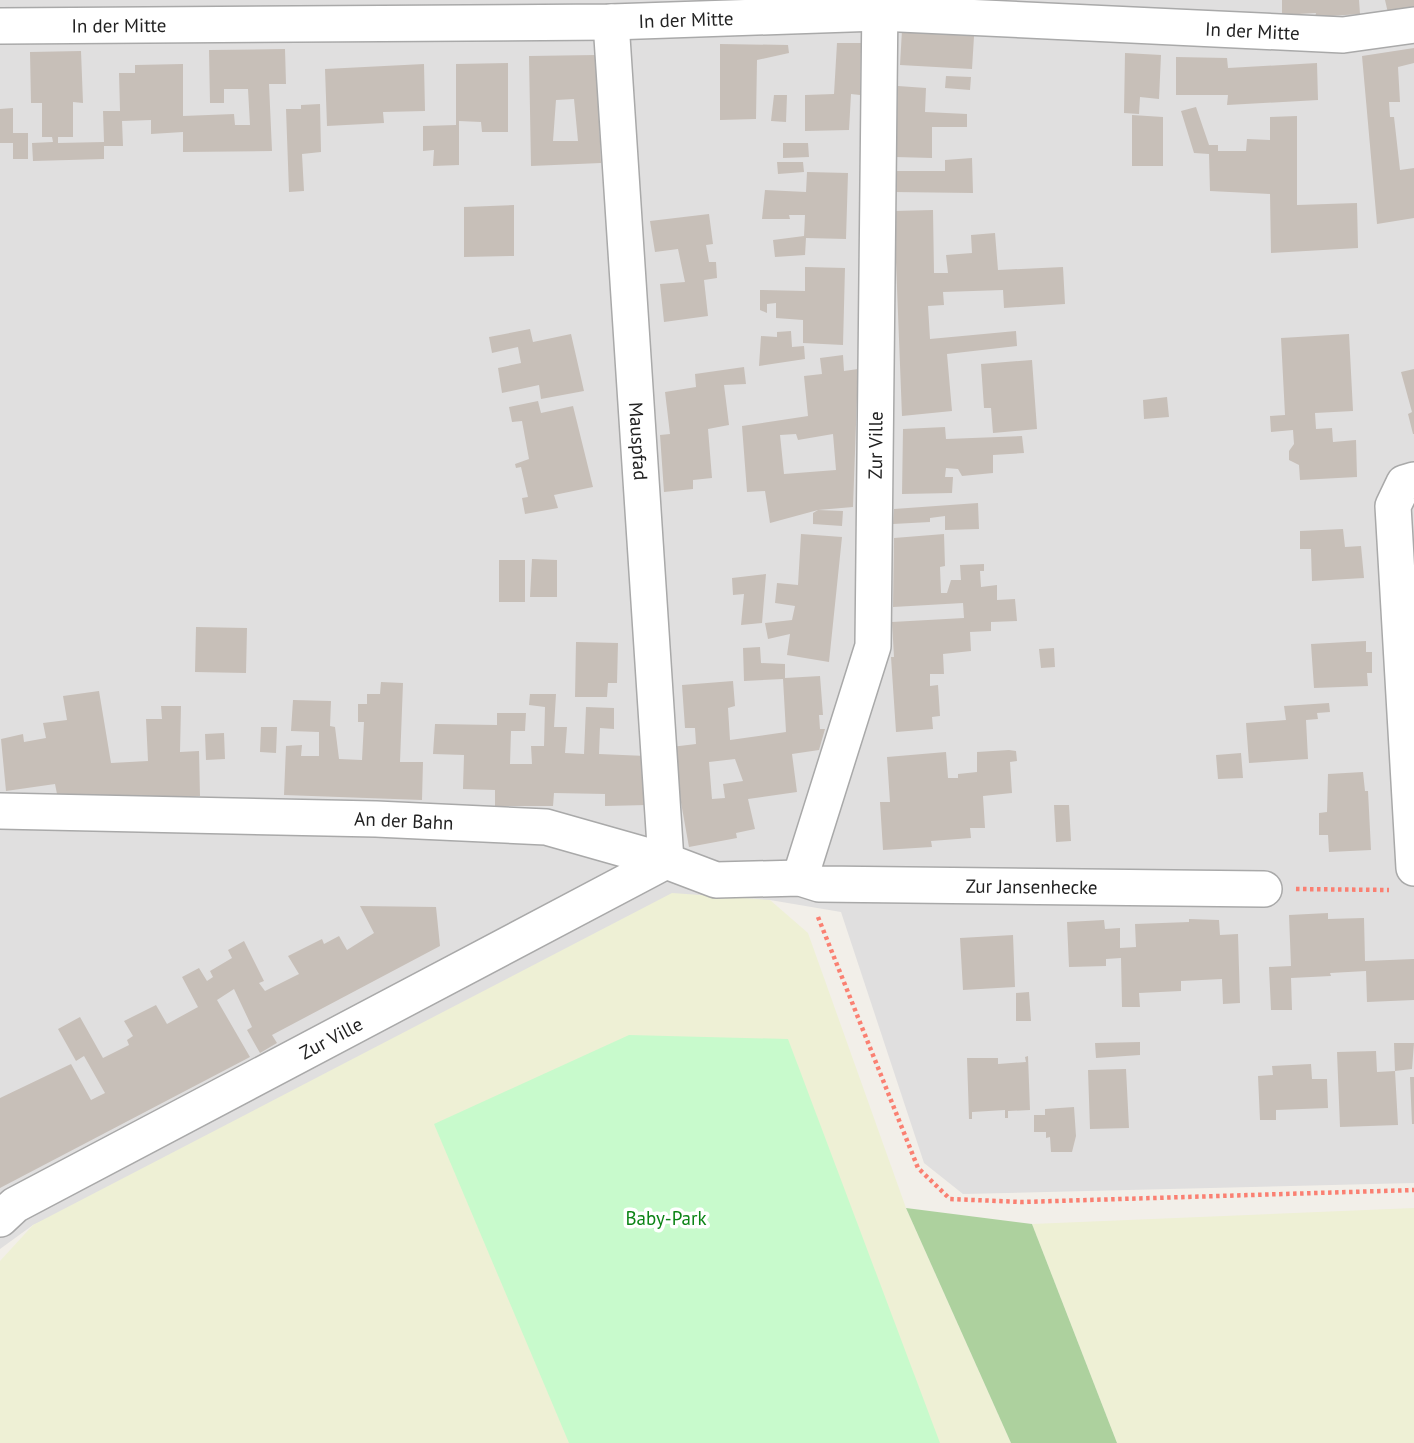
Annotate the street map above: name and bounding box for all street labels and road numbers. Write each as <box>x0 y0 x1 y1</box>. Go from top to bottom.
street label: In der Mitte <box>638 6 734 33</box>
street label: In der Mitte <box>71 13 167 38</box>
street label: In der Mitte <box>1204 16 1300 45</box>
street label: Mauspfad <box>624 401 653 481</box>
street label: Zur Ville <box>863 411 888 479</box>
street label: An der Bahn <box>354 807 454 835</box>
street label: Zur Jansenhecke <box>965 874 1098 899</box>
street label: Zur Ville <box>295 1012 367 1064</box>

